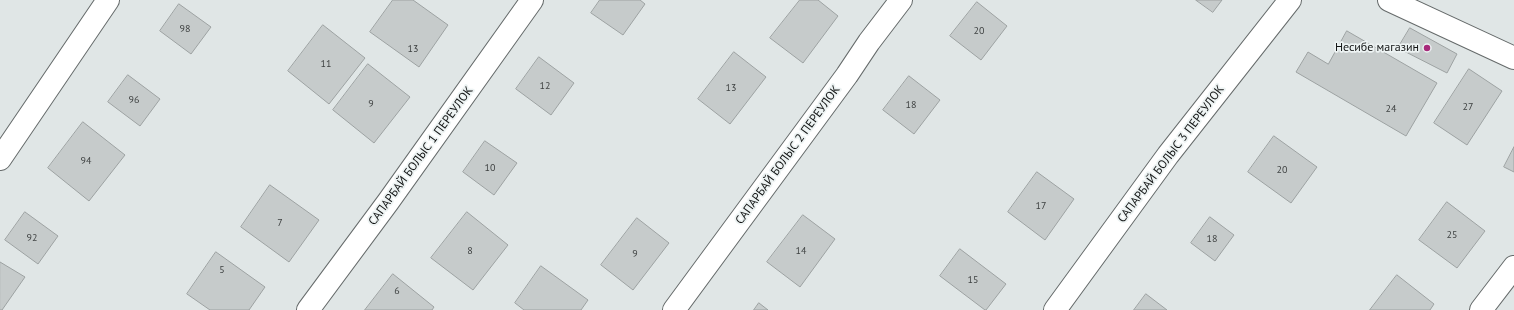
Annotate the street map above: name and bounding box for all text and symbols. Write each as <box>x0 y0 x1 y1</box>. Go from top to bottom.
house number: 98 <box>180 23 190 35</box>
house number: 20 <box>974 25 984 37</box>
place label: Несибе магазин <box>1335 41 1419 55</box>
house number: 13 <box>408 43 418 55</box>
marker: Несибе магазин <box>1422 43 1432 53</box>
house number: 11 <box>321 58 331 70</box>
house number: 12 <box>540 80 550 92</box>
house number: 13 <box>726 82 736 94</box>
street label: САПАРБАЙ БОЛЫС 2 ПЕРЕУЛОК <box>733 83 843 227</box>
street label: САПАРБАЙ БОЛЫС 3 ПЕРЕУЛОК <box>1115 83 1227 225</box>
street label: САПАРБАЙ БОЛЫС 1 ПЕРЕУЛОК <box>366 84 476 228</box>
house number: 96 <box>129 94 139 106</box>
house number: 9 <box>368 98 374 110</box>
house number: 18 <box>906 99 916 111</box>
house number: 27 <box>1463 101 1473 113</box>
house number: 24 <box>1386 103 1396 115</box>
house number: 94 <box>81 155 91 167</box>
house number: 10 <box>485 162 495 174</box>
house number: 20 <box>1277 164 1287 176</box>
house number: 17 <box>1036 200 1046 212</box>
house number: 7 <box>277 217 283 229</box>
house number: 25 <box>1447 229 1457 241</box>
house number: 92 <box>27 232 37 244</box>
house number: 18 <box>1207 233 1217 245</box>
house number: 8 <box>467 245 473 257</box>
house number: 14 <box>796 245 806 257</box>
house number: 9 <box>632 248 638 260</box>
house number: 5 <box>219 264 225 276</box>
house number: 15 <box>968 274 978 286</box>
house number: 6 <box>394 285 400 297</box>

